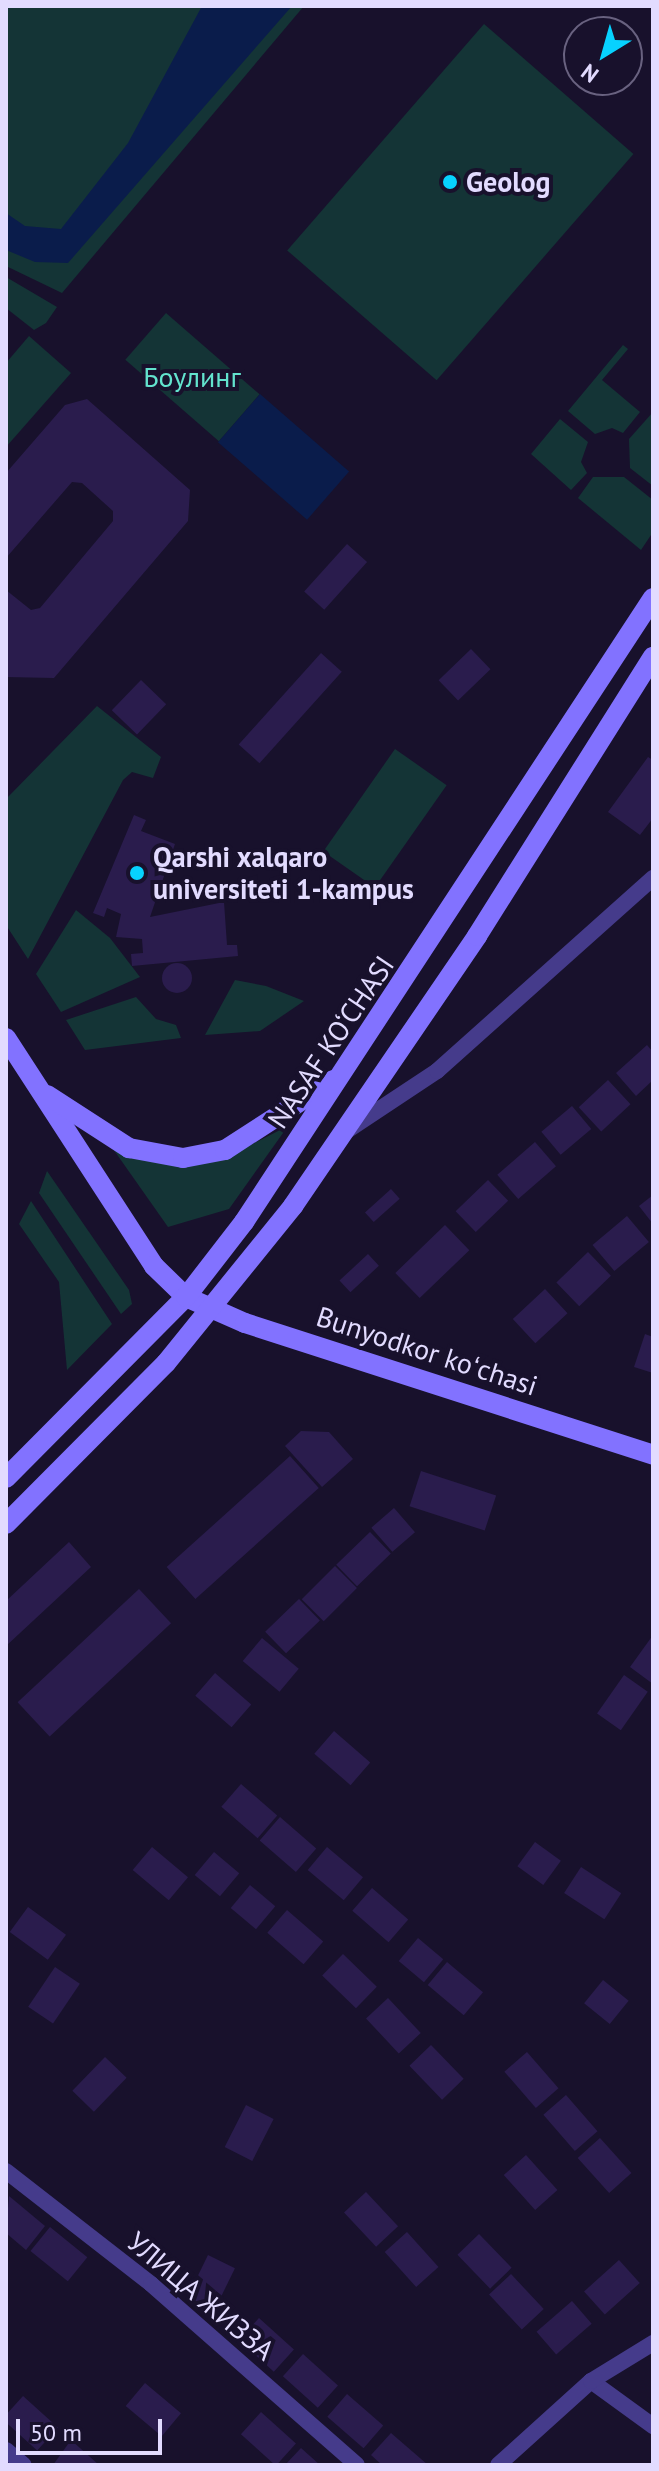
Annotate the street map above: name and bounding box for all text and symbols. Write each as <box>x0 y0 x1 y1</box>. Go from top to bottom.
north arrow <box>563 16 643 96</box>
text: N <box>576 58 604 89</box>
place label: Geolog <box>466 165 550 199</box>
marker: Geolog <box>441 173 459 191</box>
park label: Боулинг <box>143 360 241 394</box>
place label: Qarshi xalqaro universiteti 1-kampus <box>153 840 414 906</box>
marker: Qarshi xalqaro universiteti 1-kampus <box>128 864 146 882</box>
street label: NASAF KO‘CHASI <box>261 949 401 1135</box>
street label: Bunyodkor koʻchasi <box>312 1299 542 1403</box>
street label: УЛИЦА ЖИЗЗА <box>120 2224 282 2368</box>
scale bar <box>20 2403 166 2453</box>
text: 50 m <box>30 2417 82 2448</box>

